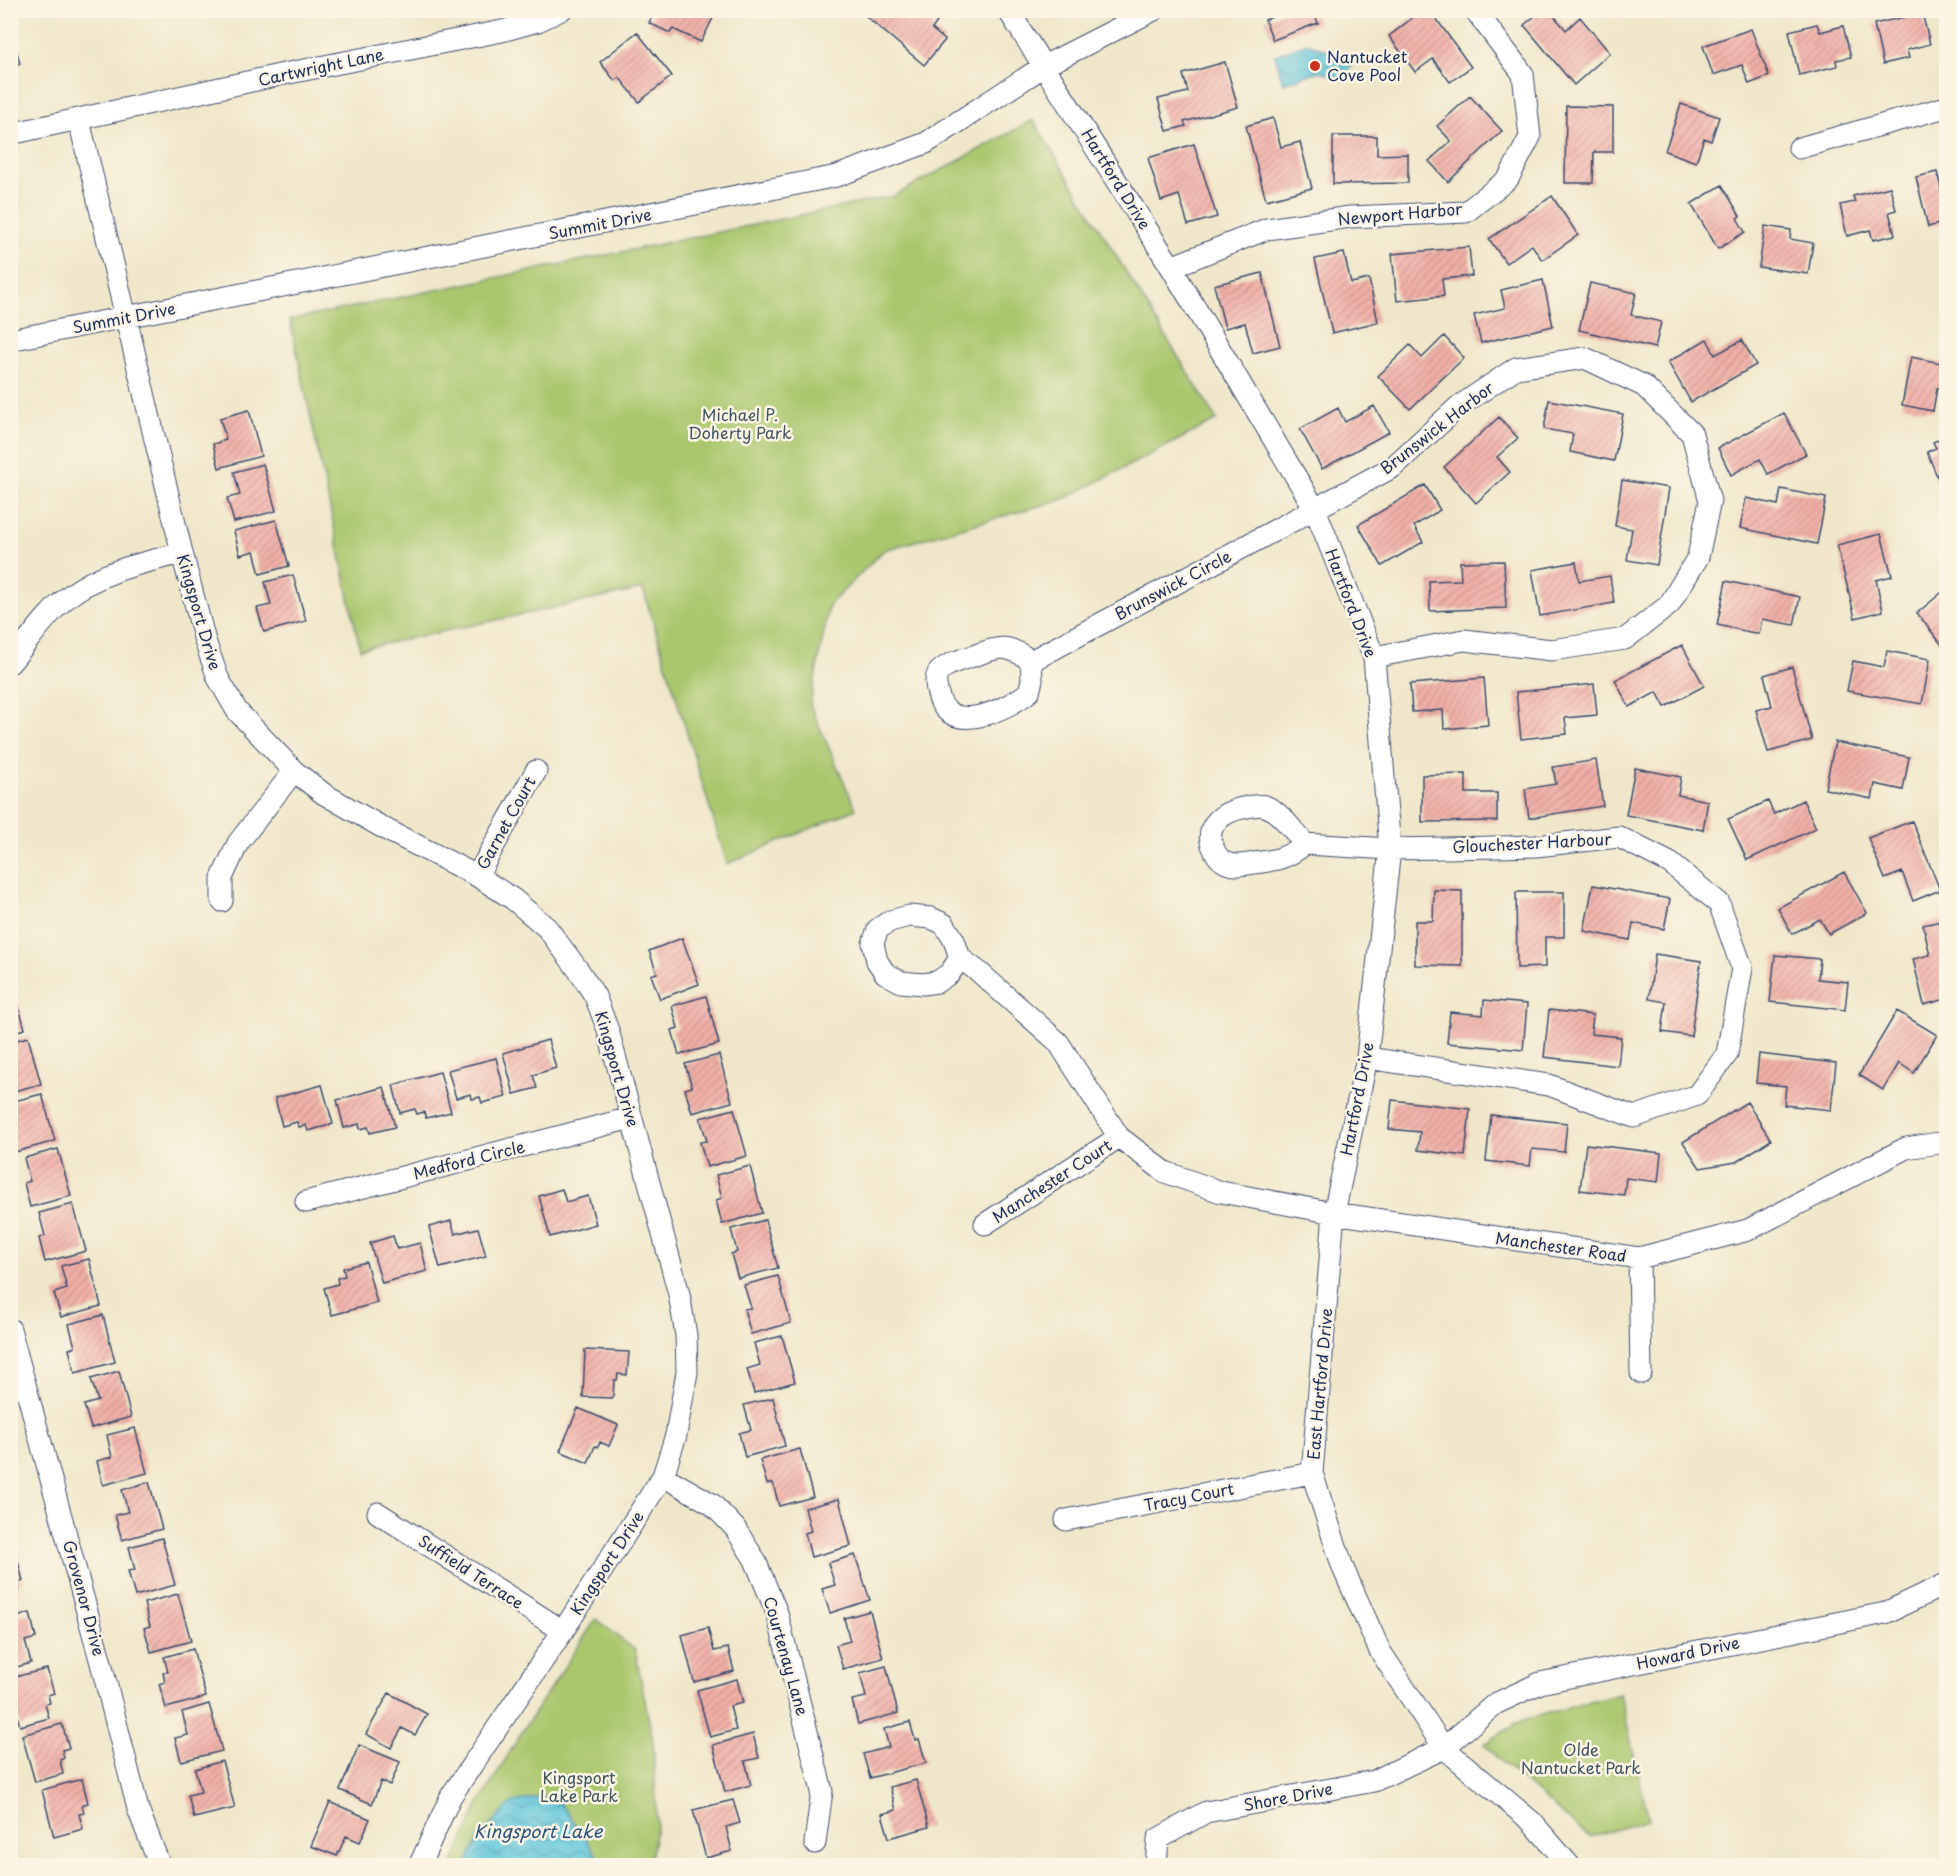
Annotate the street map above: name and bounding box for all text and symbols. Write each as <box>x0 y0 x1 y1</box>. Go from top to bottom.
street label: Cartwright Lane <box>256 41 386 91</box>
place label: Nantucket Cove Pool <box>1327 44 1408 86</box>
marker: Nantucket Cove Pool <box>1308 59 1322 73</box>
street label: Hartford Drive <box>1076 123 1157 234</box>
street label: Newport Harbor <box>1336 196 1464 230</box>
street label: Summit Drive <box>546 201 653 245</box>
street label: Summit Drive <box>70 295 177 339</box>
street label: Brunswick Harbor <box>1374 375 1499 479</box>
park label: Michael P. Doherty Park <box>688 402 792 444</box>
street label: Brunswick Circle <box>1110 543 1235 625</box>
street label: Hartford Drive <box>1320 545 1384 661</box>
street label: Kingsport Drive <box>172 551 228 673</box>
street label: Garnet Court <box>470 771 541 874</box>
street label: Glouchester Harbour <box>1452 826 1613 858</box>
street label: Kingsport Drive <box>590 1008 646 1130</box>
street label: Hartford Drive <box>1333 1040 1379 1157</box>
street label: Manchester Court <box>987 1132 1116 1228</box>
street label: Medford Circle <box>410 1134 527 1184</box>
street label: Manchester Road <box>1494 1225 1628 1267</box>
street label: East Hartford Drive <box>1300 1307 1338 1461</box>
street label: Tracy Court <box>1142 1475 1236 1517</box>
street label: Kingsport Drive <box>564 1506 649 1619</box>
street label: Suffield Terrace <box>414 1528 529 1614</box>
street label: Grovenor Drive <box>58 1537 112 1658</box>
street label: Courtenay Lane <box>758 1593 815 1718</box>
street label: Howard Drive <box>1634 1629 1742 1675</box>
park label: Olde Nantucket Park <box>1521 1737 1641 1779</box>
park label: Kingsport Lake Park <box>540 1765 618 1807</box>
street label: Shore Drive <box>1241 1776 1335 1816</box>
water label: Kingsport Lake <box>474 1817 604 1844</box>

